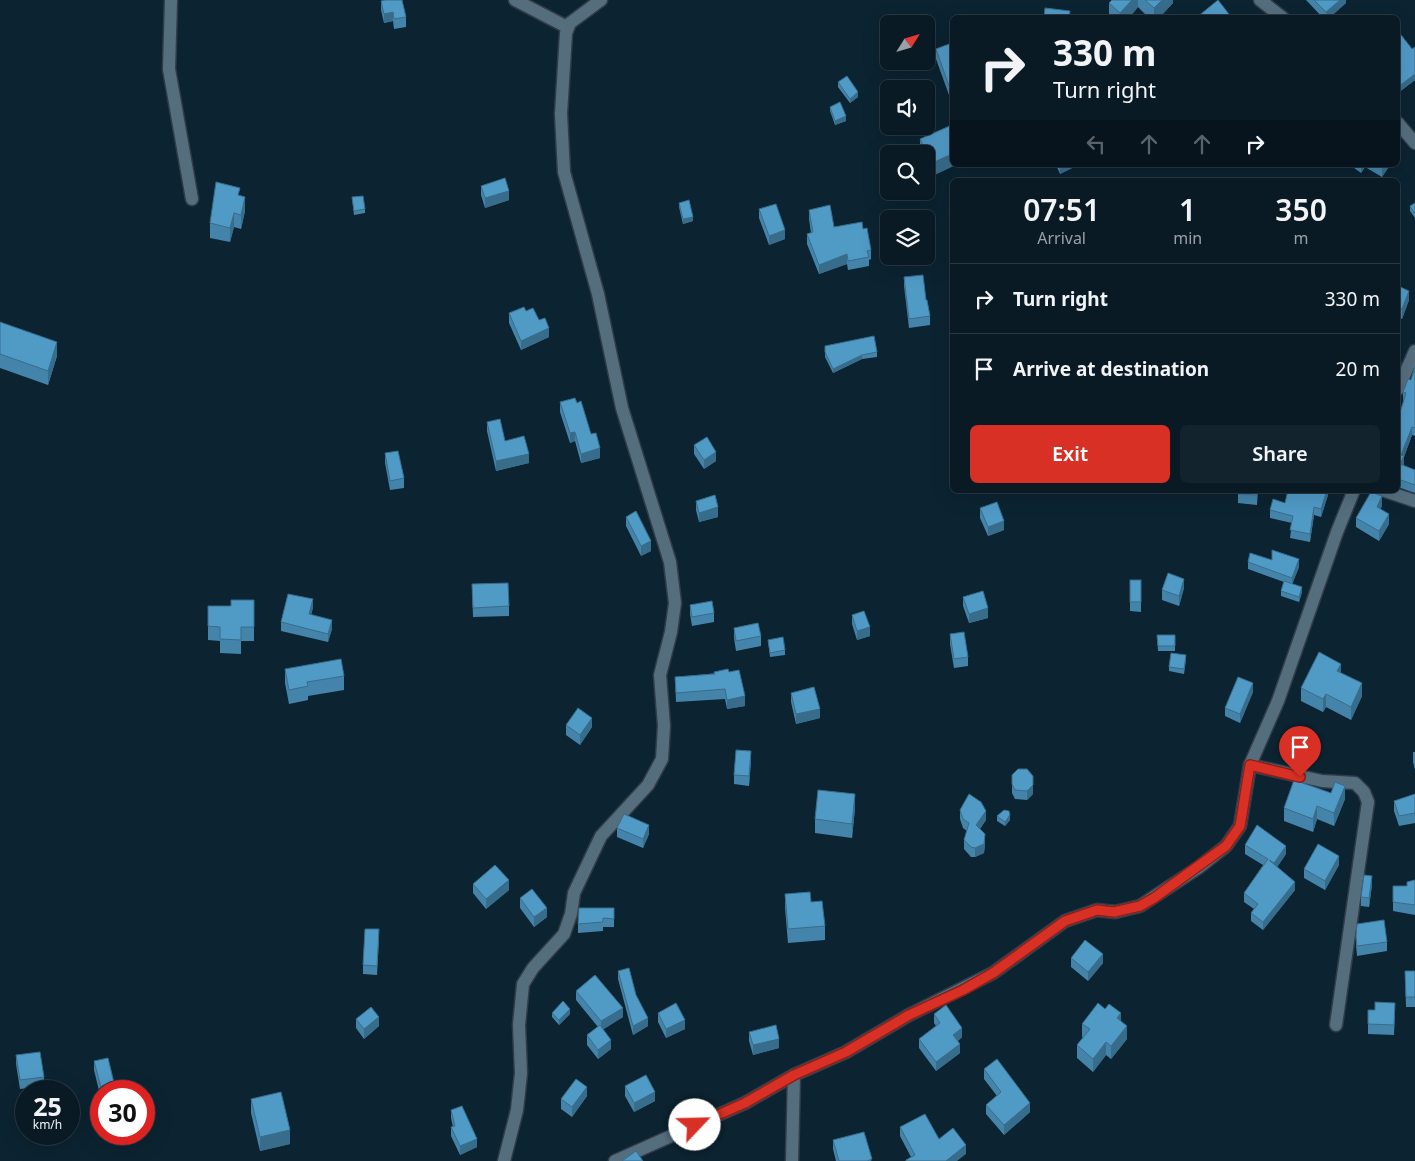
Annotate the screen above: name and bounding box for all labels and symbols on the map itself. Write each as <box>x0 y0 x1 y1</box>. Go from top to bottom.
north arrow <box>880 15 935 70</box>
pin <box>1279 726 1321 777</box>
speed limit sign: 30 <box>90 1080 155 1145</box>
position arrow <box>668 1098 720 1150</box>

